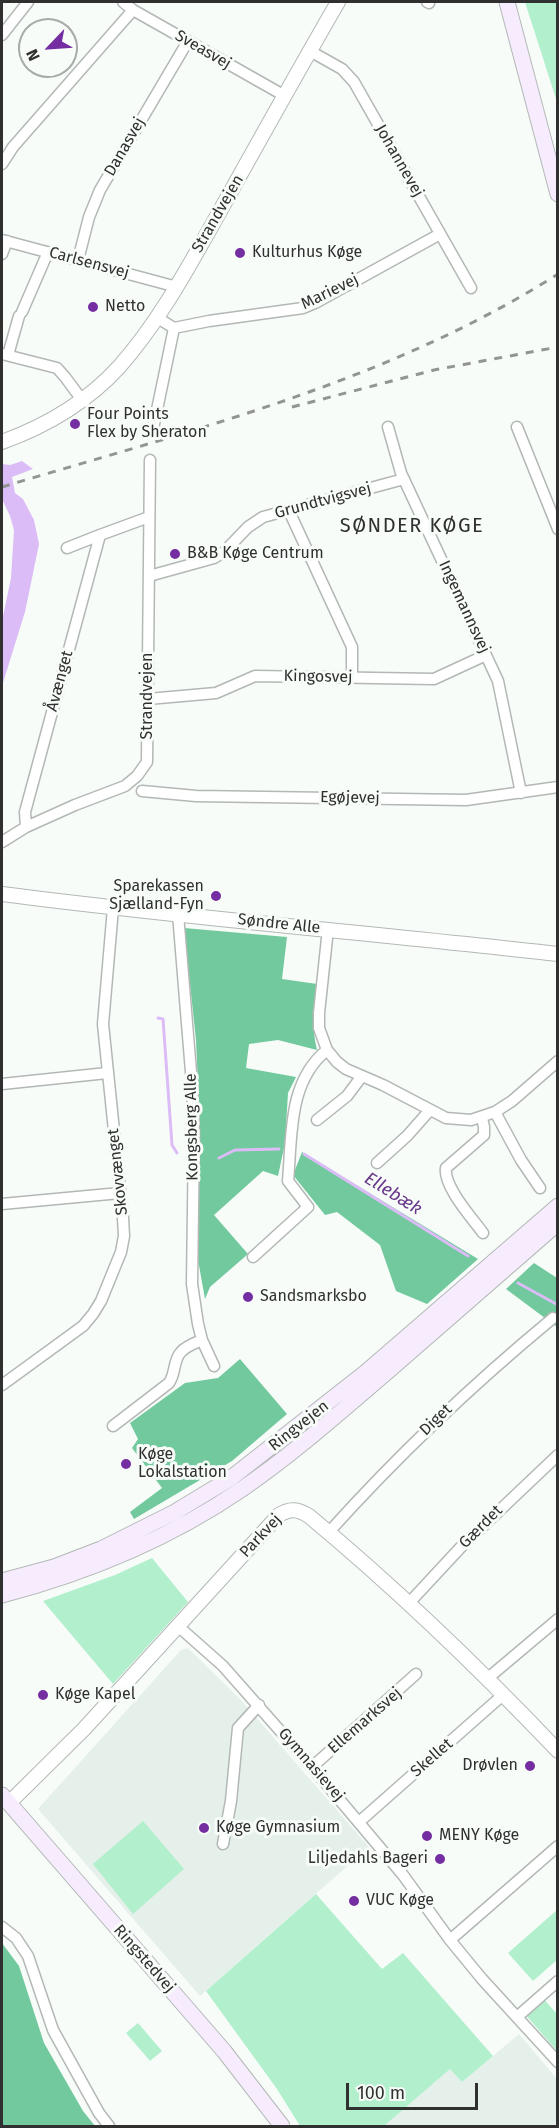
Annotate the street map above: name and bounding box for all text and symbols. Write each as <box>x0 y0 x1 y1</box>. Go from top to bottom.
north arrow <box>18 18 78 78</box>
street label: Sveasvej <box>171 26 235 74</box>
text: N <box>22 46 44 64</box>
street label: Danasvej <box>100 114 150 180</box>
street label: Johannevej <box>371 121 427 201</box>
street label: Strandvejen <box>188 172 248 256</box>
street label: Carlsensvej <box>47 243 131 283</box>
place label: Kulturhus Køge <box>252 243 362 263</box>
marker: Kulturhus Køge <box>233 246 247 260</box>
street label: Marievej <box>298 270 362 314</box>
place label: Netto <box>105 297 145 317</box>
marker: Netto <box>86 300 100 314</box>
place label: Four Points Flex by Sheraton <box>87 405 207 443</box>
marker: Four Points Flex by Sheraton <box>68 417 82 431</box>
street label: Grundtvigsvej <box>273 479 373 523</box>
district label: SØNDER KØGE <box>340 514 484 538</box>
place label: B&B Køge Centrum <box>187 544 324 564</box>
marker: B&B Køge Centrum <box>168 547 182 561</box>
street label: Ingemannsvej <box>434 558 494 656</box>
street label: Åvænget <box>43 648 77 714</box>
street label: Strandvejen <box>138 653 158 739</box>
street label: Kingosvej <box>283 667 353 687</box>
street label: Egøjevej <box>320 788 380 808</box>
place label: Sparekassen Sjælland-Fyn <box>109 877 204 915</box>
marker: Sparekassen Sjælland-Fyn <box>209 889 223 903</box>
street label: Søndre Alle <box>237 910 321 938</box>
street label: Kongsberg Alle <box>181 1073 203 1181</box>
street label: Skovvænget <box>104 1128 132 1216</box>
water label: Ellebæk <box>360 1168 426 1220</box>
place label: Sandsmarksbo <box>260 1287 367 1307</box>
marker: Sandsmarksbo <box>241 1290 255 1304</box>
street label: Ringvejen <box>265 1397 333 1455</box>
street label: Diget <box>416 1400 456 1440</box>
place label: Køge Lokalstation <box>138 1445 227 1483</box>
marker: Køge Lokalstation <box>119 1457 133 1471</box>
street label: Gærdet <box>455 1501 507 1553</box>
street label: Parkvej <box>236 1510 286 1562</box>
street label: Ellemarksvej <box>324 1684 406 1758</box>
place label: Køge Kapel <box>55 1685 135 1705</box>
marker: Køge Kapel <box>36 1688 50 1702</box>
street label: Gymnasievej <box>274 1724 348 1806</box>
street label: Skellet <box>407 1735 457 1781</box>
place label: Drøvlen <box>462 1756 518 1776</box>
marker: Drøvlen <box>523 1759 537 1773</box>
place label: Køge Gymnasium <box>216 1818 340 1838</box>
marker: Køge Gymnasium <box>197 1821 211 1835</box>
place label: MENY Køge <box>439 1826 519 1846</box>
marker: MENY Køge <box>420 1829 434 1843</box>
place label: Liljedahls Bageri <box>308 1849 428 1869</box>
marker: Liljedahls Bageri <box>433 1852 447 1866</box>
place label: VUC Køge <box>366 1891 434 1911</box>
marker: VUC Køge <box>347 1894 361 1908</box>
street label: Ringstedvej <box>109 1921 179 1997</box>
scale bar <box>349 2071 481 2109</box>
text: 100 m <box>357 2082 405 2104</box>

